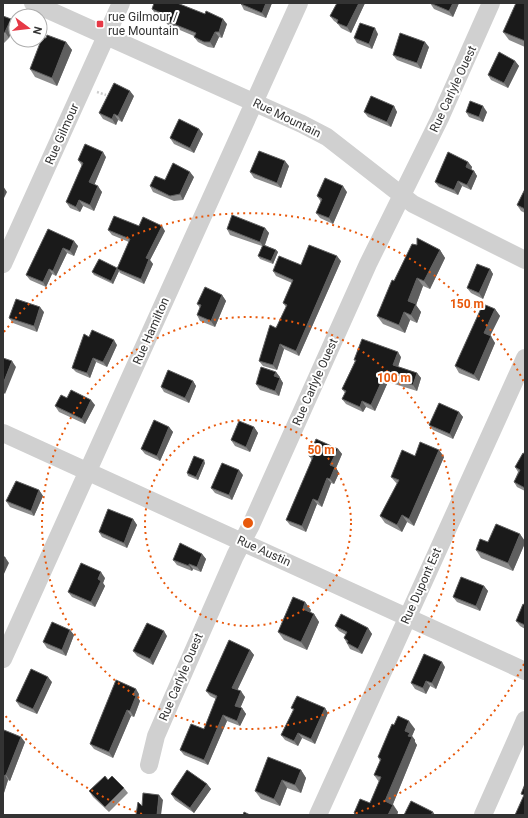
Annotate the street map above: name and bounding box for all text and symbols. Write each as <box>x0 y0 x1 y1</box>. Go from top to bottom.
north arrow <box>8 8 48 48</box>
place label: rue Gilmour / rue Mountain <box>108 10 179 38</box>
marker: rue Gilmour / rue Mountain <box>95 19 105 29</box>
text: N <box>30 25 44 36</box>
street label: Rue Carlyle Ouest <box>427 43 479 135</box>
street label: Rue Mountain <box>251 96 323 140</box>
street label: Rue Gilmour <box>42 101 82 167</box>
street label: Rue Hamilton <box>130 295 172 367</box>
text: 150 m <box>450 297 484 311</box>
street label: Rue Carlyle Ouest <box>289 336 341 428</box>
text: 100 m <box>377 371 411 385</box>
text: 50 m <box>307 443 335 457</box>
centre of rings <box>241 516 255 530</box>
street label: Rue Austin <box>235 533 293 569</box>
street label: Rue Dupont Est <box>398 546 444 626</box>
street label: Rue Carlyle Ouest <box>156 631 206 723</box>

